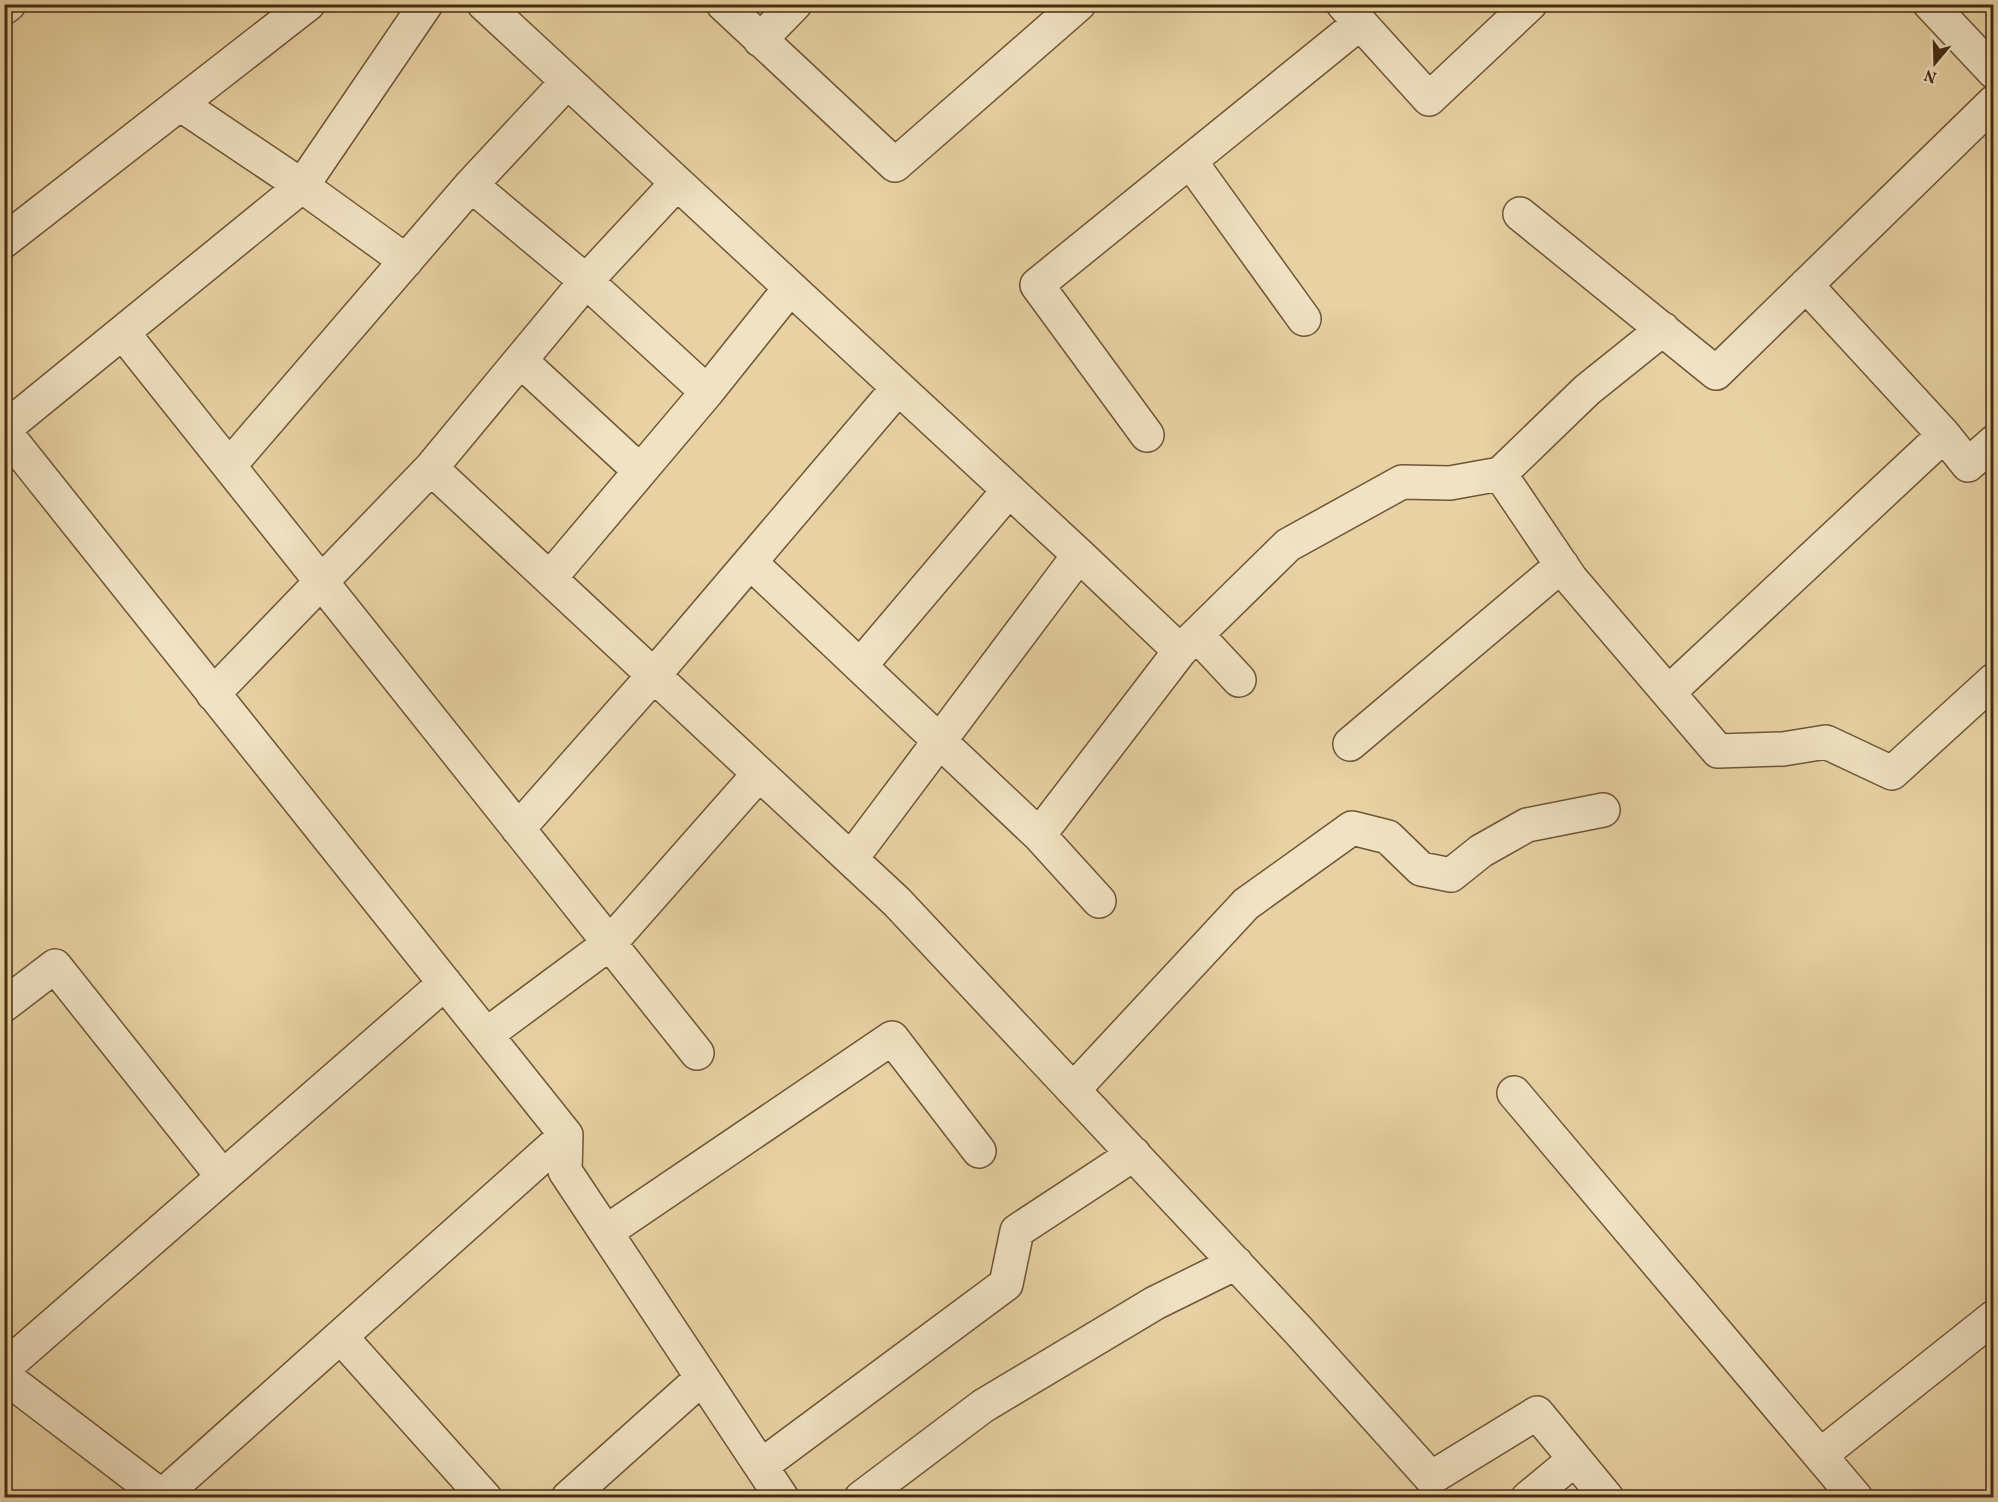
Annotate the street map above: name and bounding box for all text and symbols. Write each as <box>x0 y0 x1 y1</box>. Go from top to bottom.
north arrow <box>1905 33 1965 93</box>
text: N <box>1921 63 1940 88</box>

